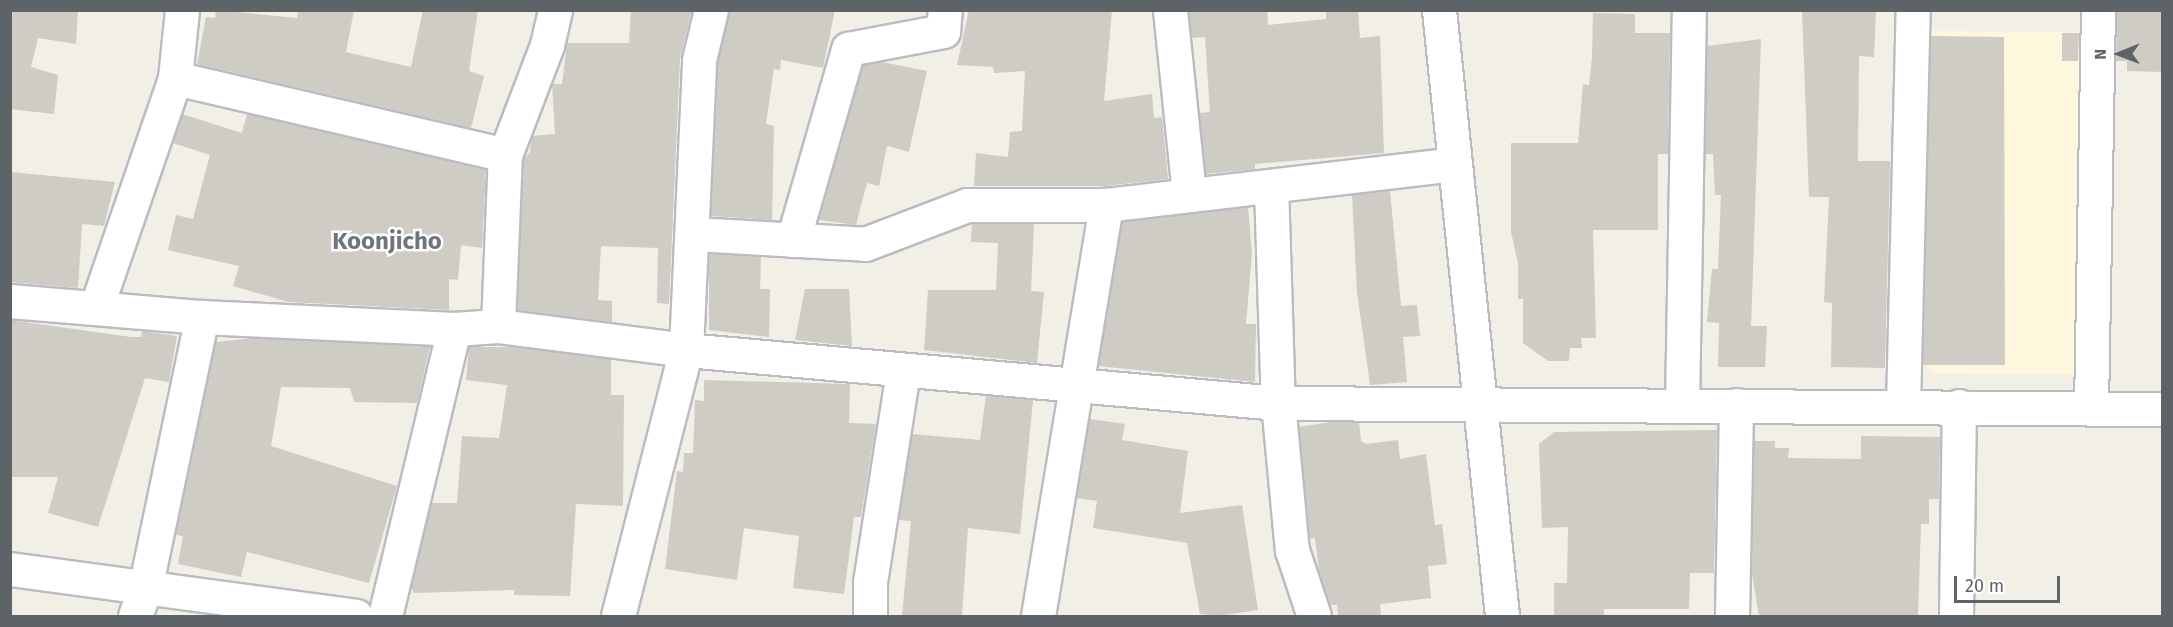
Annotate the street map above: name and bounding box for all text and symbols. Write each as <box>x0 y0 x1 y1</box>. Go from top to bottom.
north arrow <box>2089 24 2149 84</box>
text: N <box>2091 49 2110 60</box>
district label: Koonjicho <box>332 228 442 256</box>
scale bar <box>1957 564 2064 602</box>
text: 20 m <box>1965 575 2004 597</box>

